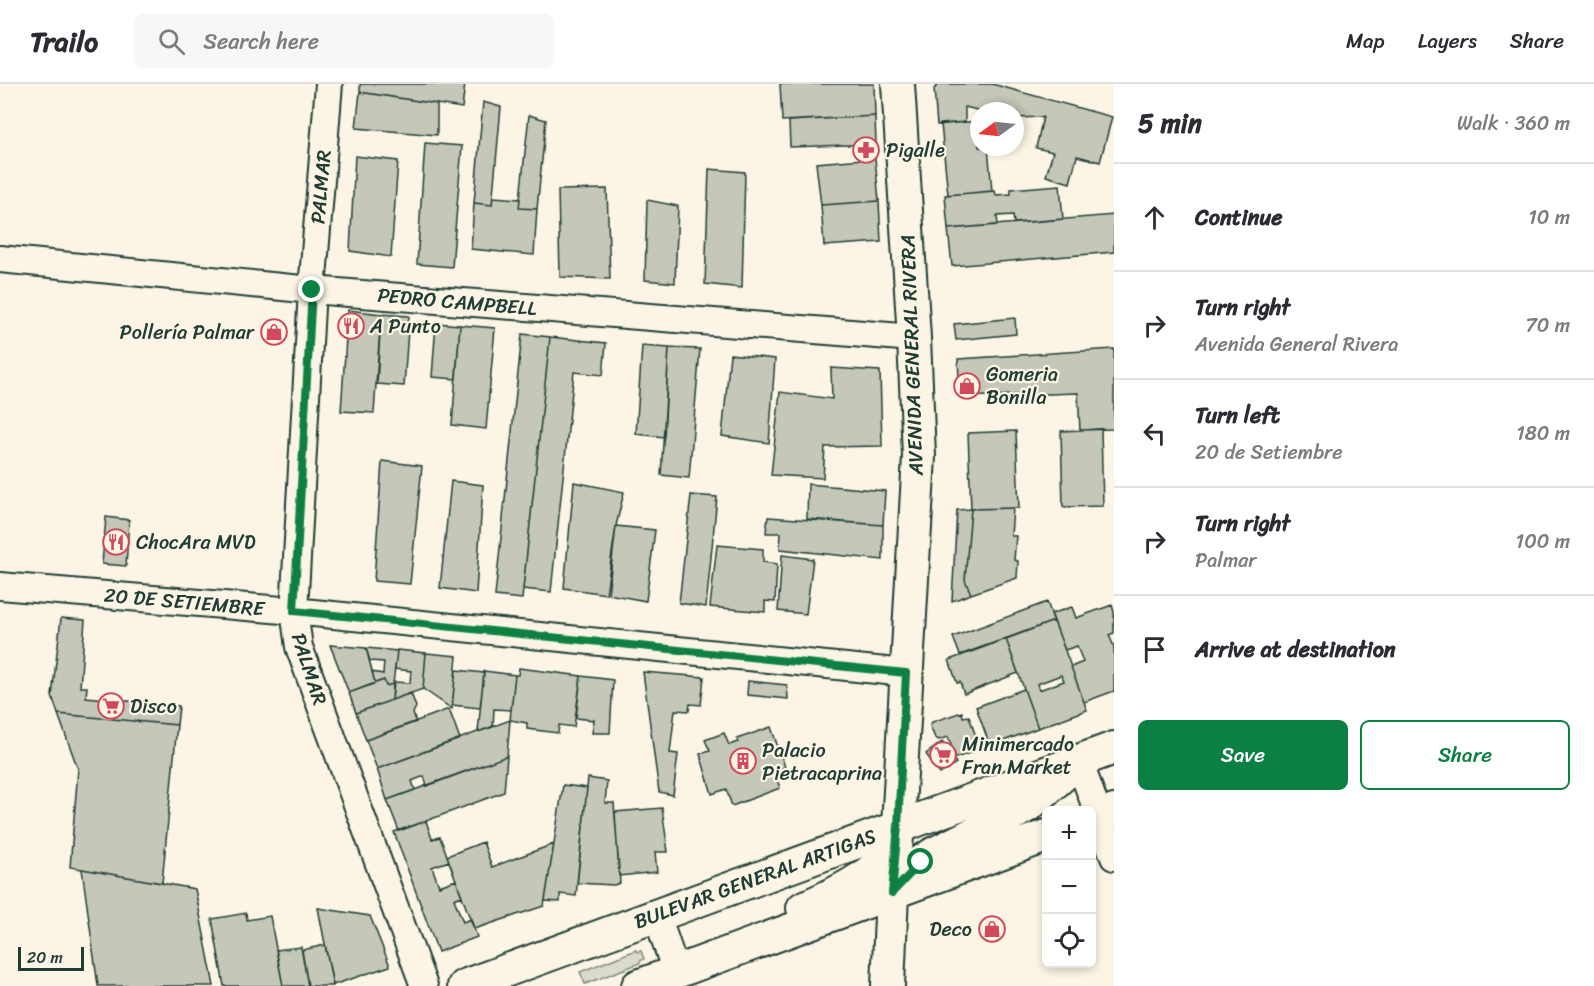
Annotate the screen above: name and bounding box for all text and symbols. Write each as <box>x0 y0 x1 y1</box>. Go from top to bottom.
search box <box>134 14 554 68</box>
text: Trailo <box>30 17 98 66</box>
text: Search here <box>203 22 319 61</box>
text: Map <box>1346 22 1385 60</box>
text: Layers <box>1418 22 1477 60</box>
text: Share <box>1510 22 1564 60</box>
icon: search <box>155 25 188 58</box>
text: 5 min <box>1138 100 1202 146</box>
north arrow <box>970 102 1024 156</box>
text: Walk · 360 m <box>1457 106 1570 141</box>
place label: Pigalle <box>886 133 945 168</box>
pharmacy icon: Pigalle <box>851 135 881 165</box>
street label: PALMAR <box>300 149 342 225</box>
text: Continue <box>1195 198 1283 237</box>
text: 10 m <box>1528 200 1570 235</box>
icon: ahead <box>1138 201 1171 234</box>
street label: AVENIDA GENERAL RIVERA <box>890 234 934 477</box>
route end <box>298 276 324 302</box>
street label: PEDRO CAMPBELL <box>376 278 539 326</box>
text: Turn right <box>1195 288 1290 327</box>
text: 70 m <box>1525 308 1570 343</box>
place label: A Punto <box>369 309 441 344</box>
icon: right <box>1138 309 1171 342</box>
restaurant icon: A Punto <box>336 311 366 341</box>
place label: Pollería Palmar <box>120 315 255 350</box>
shop icon: Pollería Palmar <box>259 317 289 347</box>
text: Avenida General Rivera <box>1195 327 1398 362</box>
place label: Gomeria Bonilla <box>986 357 1058 415</box>
shop icon: Gomeria Bonilla <box>952 371 982 401</box>
text: Turn left <box>1195 396 1280 435</box>
text: 180 m <box>1516 416 1570 451</box>
icon: left <box>1138 417 1171 450</box>
text: 20 de Setiembre <box>1195 435 1343 470</box>
text: Turn right <box>1195 504 1290 543</box>
text: 100 m <box>1516 524 1570 559</box>
place label: ChocAra MVD <box>136 525 256 560</box>
icon: right <box>1138 525 1171 558</box>
restaurant icon: ChocAra MVD <box>101 527 131 557</box>
text: Palmar <box>1195 543 1256 578</box>
street label: 20 DE SETIEMBRE <box>102 578 267 627</box>
street label: PALMAR <box>281 628 337 710</box>
text: Arrive at destination <box>1195 630 1396 669</box>
icon: arrive <box>1138 633 1171 666</box>
place label: Disco <box>130 689 177 724</box>
supermarket icon: Disco <box>96 691 126 721</box>
button: Save <box>1138 720 1348 790</box>
button: Share <box>1360 720 1570 790</box>
place label: Minimercado Fran Market <box>962 727 1074 785</box>
place label: Palacio Pietracaprina <box>762 733 882 791</box>
supermarket icon: Minimercado Fran Market <box>928 740 958 770</box>
building icon: Palacio Pietracaprina <box>728 746 758 776</box>
map controls <box>1042 806 1096 968</box>
button: + <box>1042 806 1096 860</box>
street label: BULEVAR GENERAL ARTIGAS <box>629 819 881 939</box>
route start <box>907 848 933 874</box>
button: − <box>1042 860 1096 914</box>
place label: Deco <box>930 912 972 947</box>
shop icon: Deco <box>977 914 1007 944</box>
button: locate <box>1042 914 1096 968</box>
text: 20 m <box>27 943 63 972</box>
scale bar <box>18 944 84 972</box>

